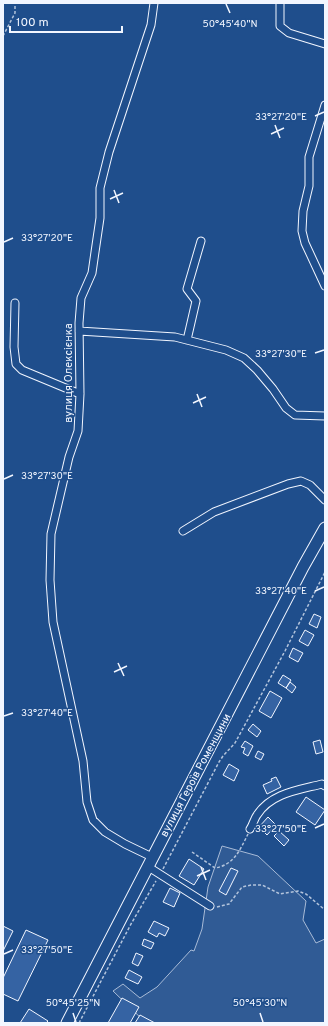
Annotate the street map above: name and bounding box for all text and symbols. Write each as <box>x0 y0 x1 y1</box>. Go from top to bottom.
scale bar <box>10 8 122 34</box>
text: 100 m <box>16 15 49 31</box>
text: 50°45'40"N <box>202 18 258 31</box>
text: 33°27'20"E <box>255 111 307 124</box>
text: 33°27'20"E <box>21 232 73 245</box>
street label: вулиця Олексієнка <box>62 323 76 423</box>
text: 33°27'30"E <box>255 348 307 361</box>
text: 33°27'30"E <box>21 470 73 483</box>
text: 33°27'40"E <box>255 585 307 598</box>
text: 33°27'40"E <box>21 707 73 720</box>
street label: вулиця Героїв Роменщини <box>157 711 234 840</box>
text: 33°27'50"E <box>255 823 307 836</box>
text: 33°27'50"E <box>21 944 73 957</box>
text: 50°45'25"N <box>46 997 100 1010</box>
text: 50°45'30"N <box>233 997 287 1010</box>

